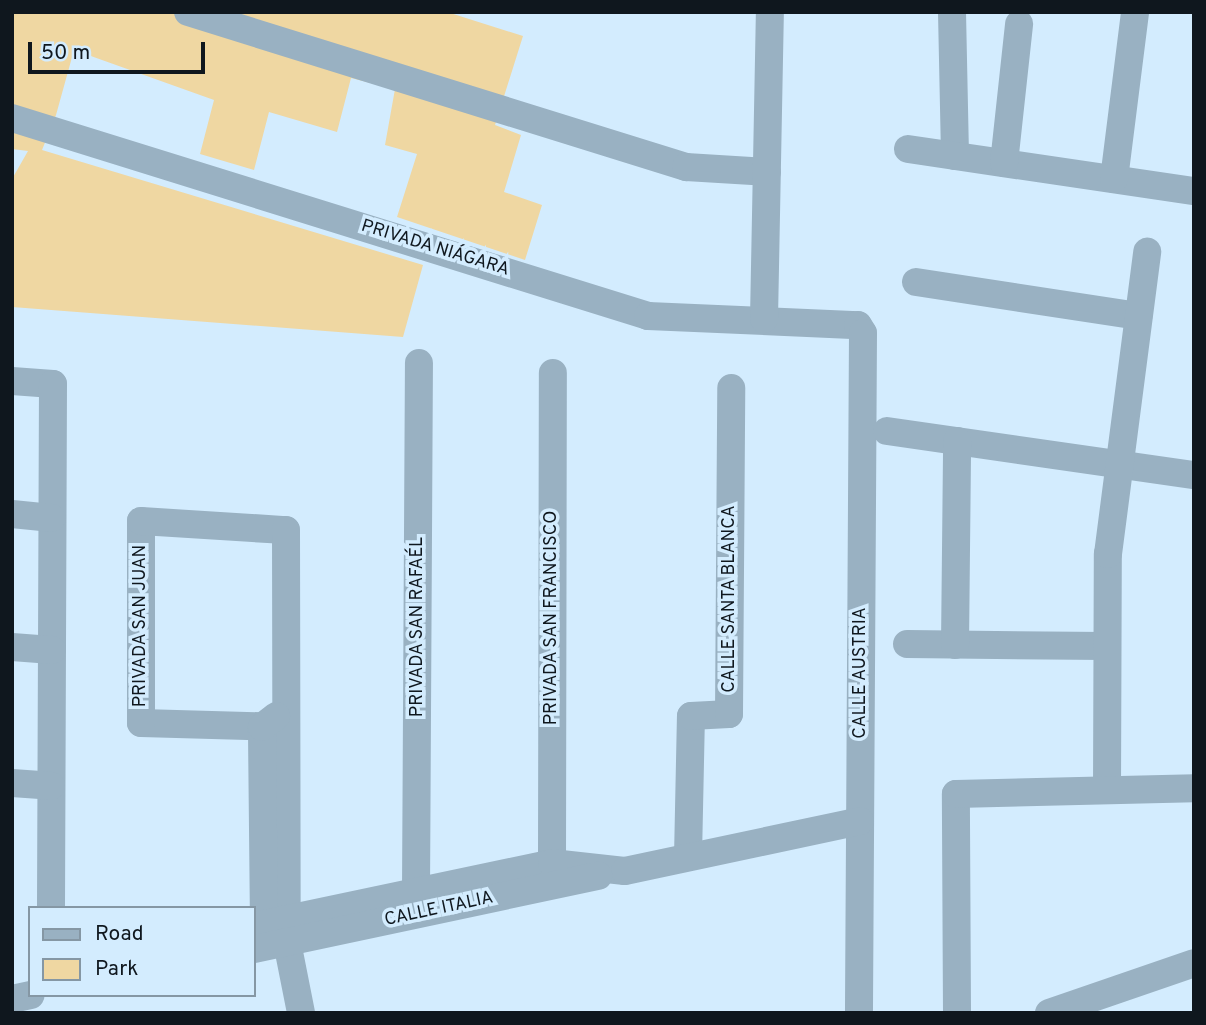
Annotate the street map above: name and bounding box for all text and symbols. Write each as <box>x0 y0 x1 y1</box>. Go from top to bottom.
scale bar <box>32 28 208 72</box>
text: 50 m <box>41 40 90 67</box>
street label: PRIVADA NIÁGARA <box>358 216 512 282</box>
street label: CALLE SANTA BLANCA <box>719 505 741 693</box>
street label: PRIVADA SAN FRANCISCO <box>541 510 563 726</box>
street label: PRIVADA SAN RAFAÉL <box>407 537 429 717</box>
street label: PRIVADA SAN JUAN <box>130 544 152 708</box>
street label: CALLE AUSTRIA <box>850 607 872 739</box>
street label: CALLE ITALIA <box>383 888 495 932</box>
legend <box>28 906 256 997</box>
text: Road <box>95 921 144 948</box>
text: Park <box>95 956 138 983</box>

